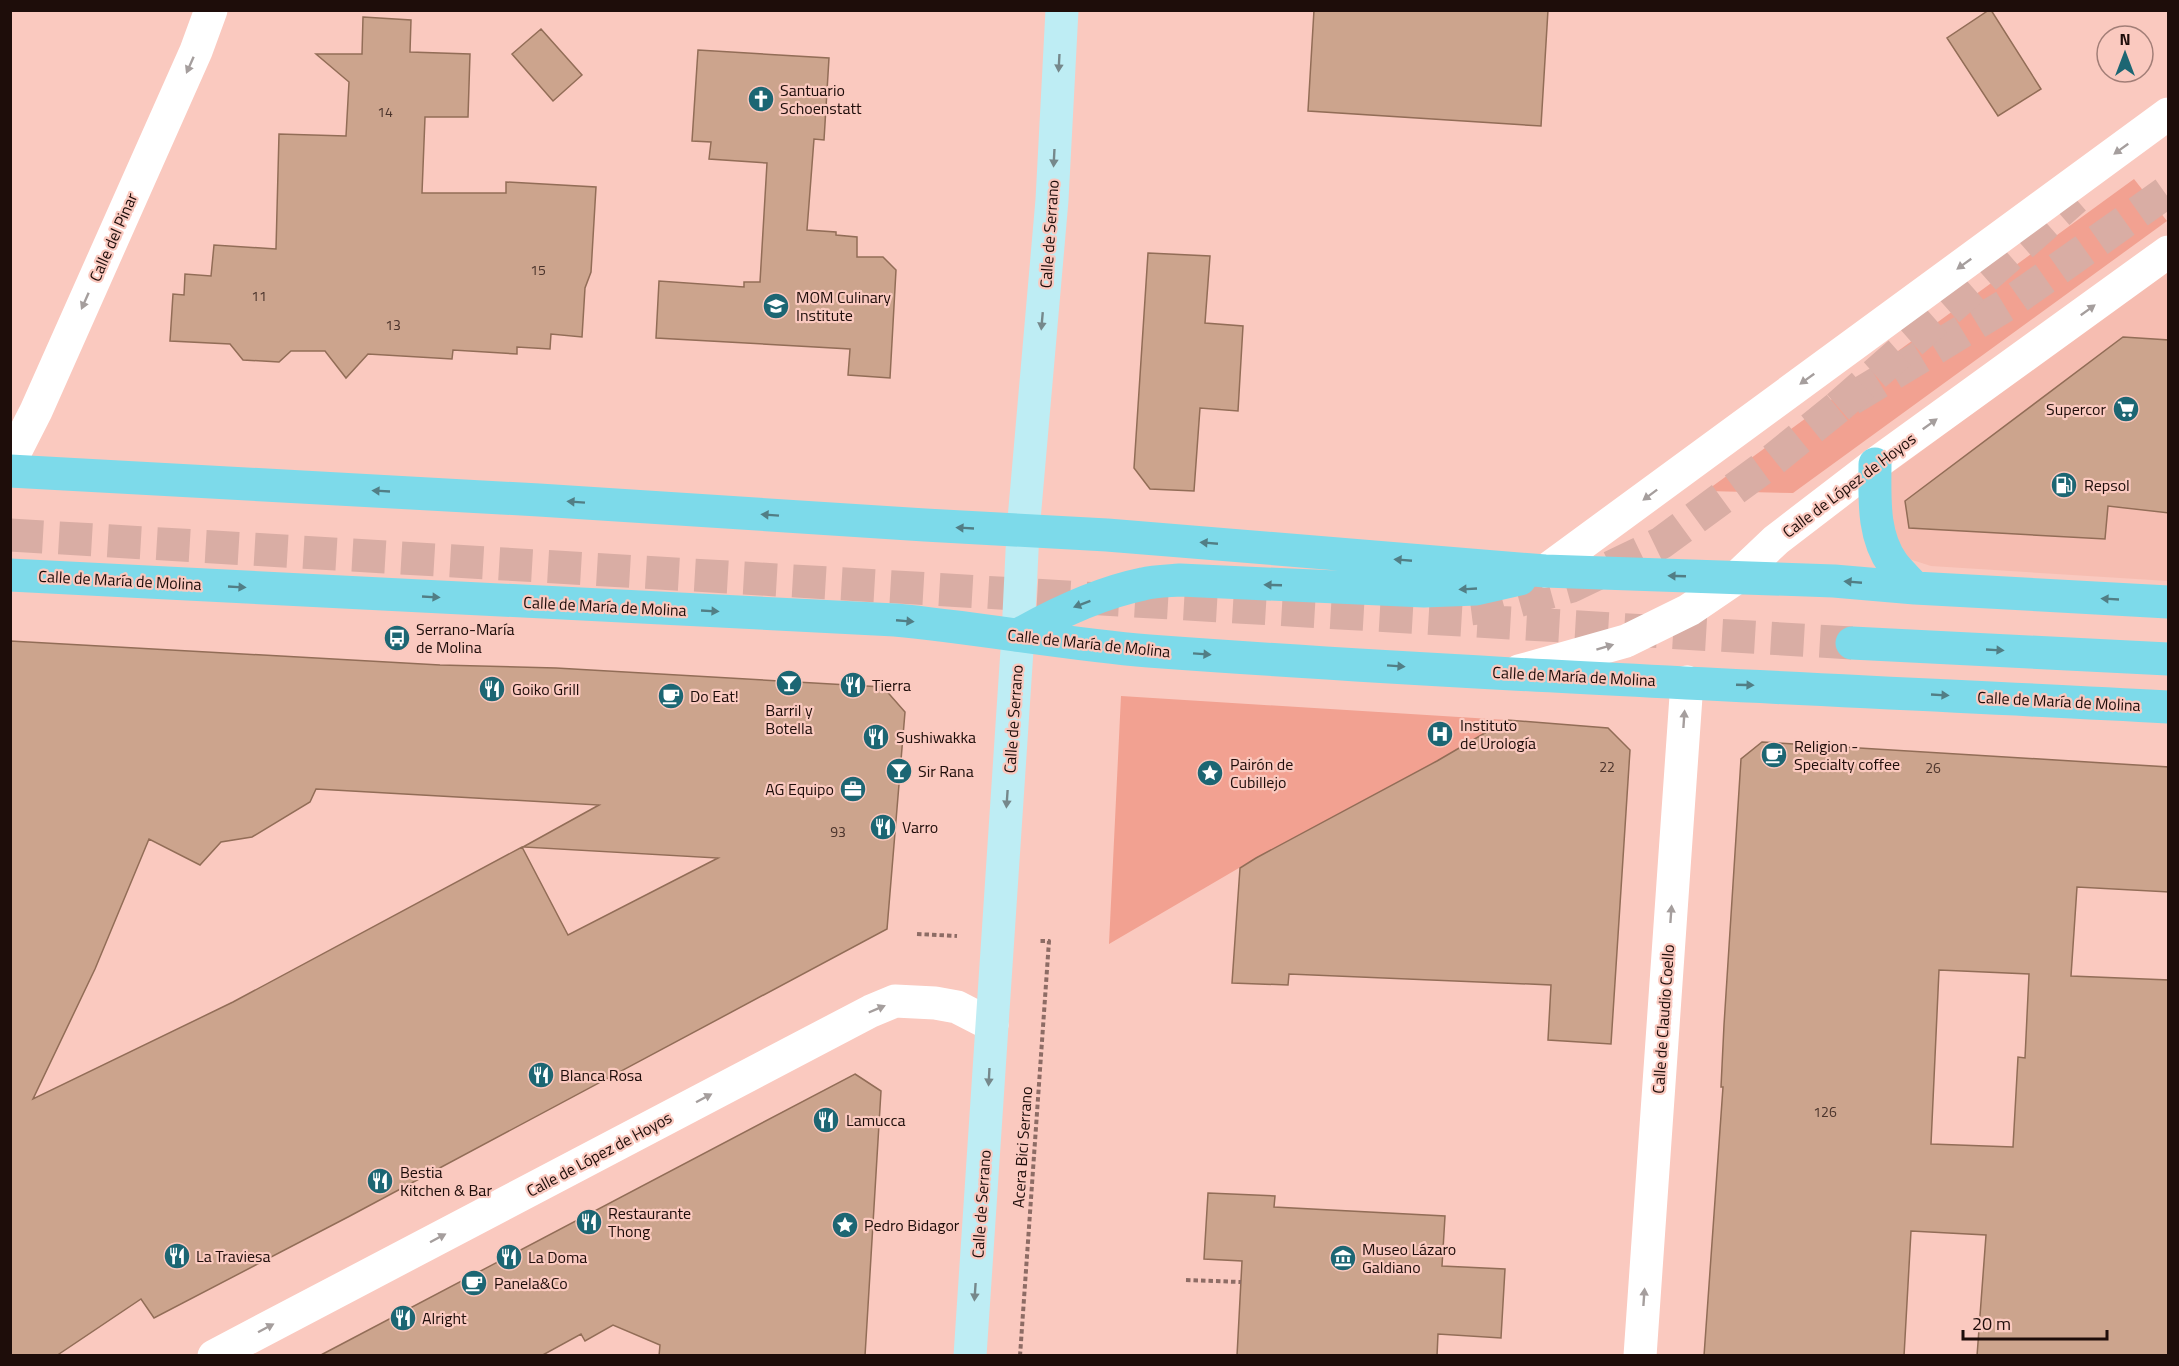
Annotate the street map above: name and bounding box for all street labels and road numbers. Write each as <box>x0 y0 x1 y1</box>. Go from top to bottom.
street label: Calle de Serrano <box>1033 179 1065 289</box>
street label: Calle del Pinar <box>83 188 143 285</box>
street label: Calle de López de Hoyos <box>1777 427 1921 543</box>
street label: Calle de María de Molina <box>38 564 202 596</box>
street label: Calle de María de Molina <box>523 590 687 622</box>
street label: Calle de María de Molina <box>1006 623 1172 663</box>
street label: Calle de María de Molina <box>1492 660 1656 692</box>
street label: Calle de Serrano <box>997 664 1029 774</box>
street label: Calle de María de Molina <box>1977 685 2141 717</box>
street label: Calle de Claudio Coello <box>1646 944 1680 1094</box>
street label: Acera Bici Serrano <box>1006 1085 1038 1209</box>
street label: Calle de López de Hoyos <box>522 1105 676 1203</box>
street label: Calle de Serrano <box>965 1149 997 1259</box>

